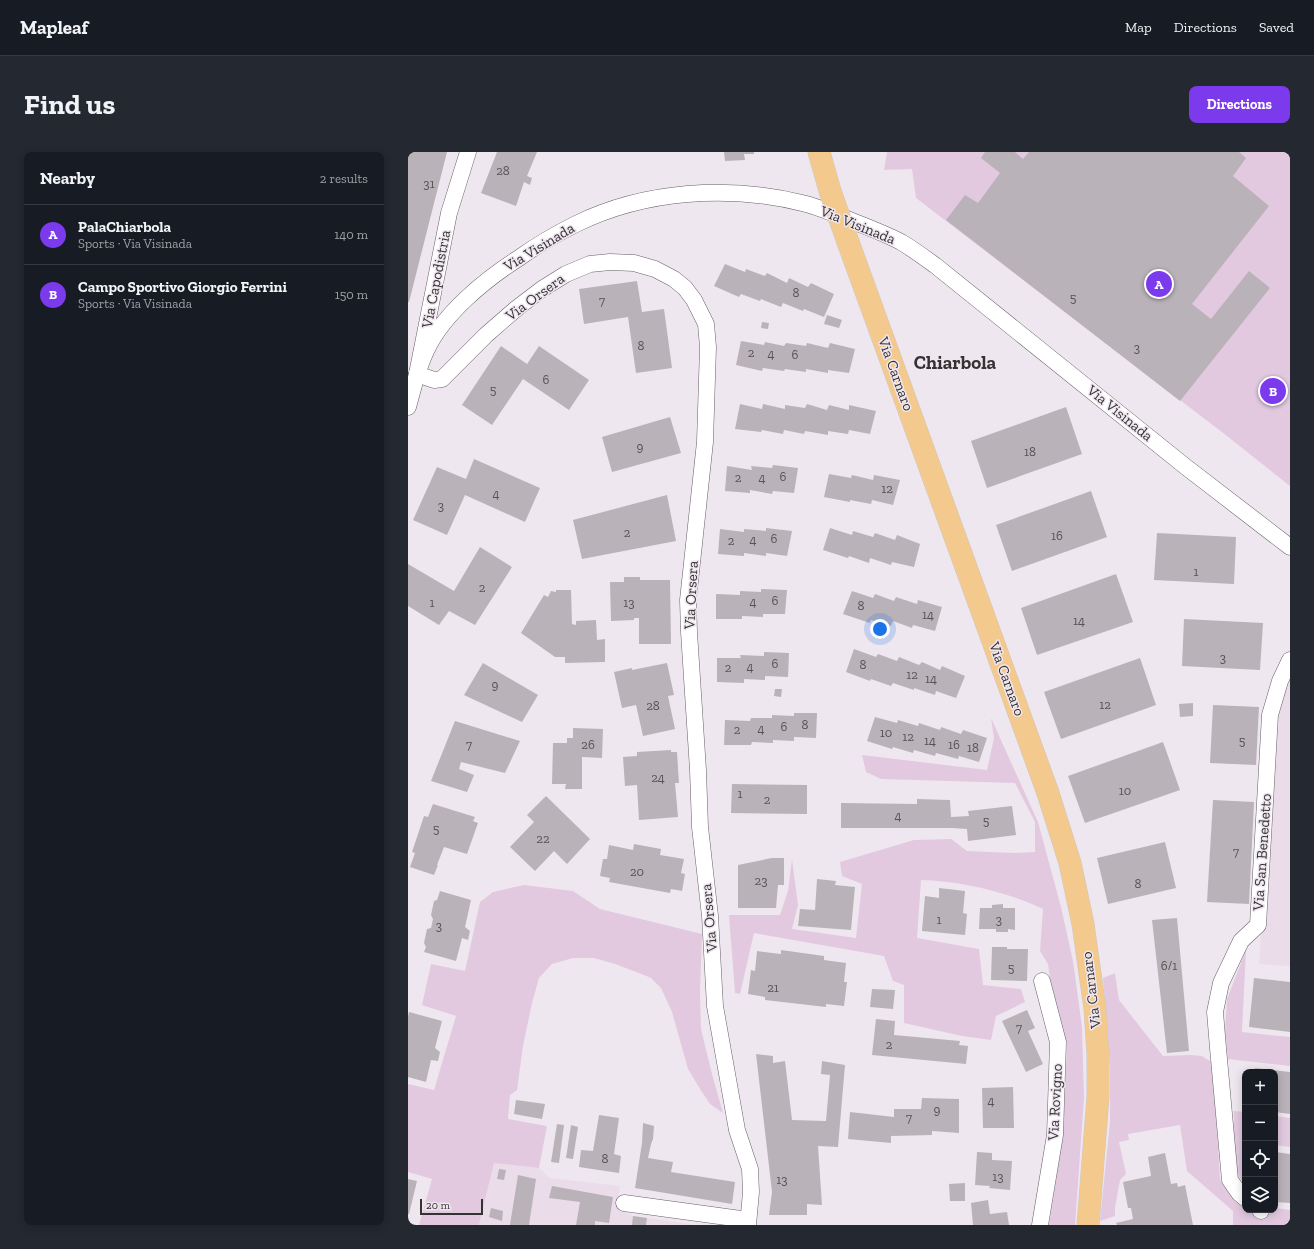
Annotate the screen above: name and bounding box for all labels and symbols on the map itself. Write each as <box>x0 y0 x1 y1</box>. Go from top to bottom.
house number: 28 <box>496 163 510 178</box>
house number: 31 <box>423 176 435 191</box>
street label: Via Visinada <box>817 201 898 248</box>
street label: Via Visinada <box>499 219 578 276</box>
street label: Via Capodistria <box>417 228 454 331</box>
pin: A <box>1146 269 1172 299</box>
street label: Via Orsera <box>501 270 568 325</box>
house number: 8 <box>793 285 800 300</box>
house number: 5 <box>1070 290 1077 305</box>
house number: 7 <box>599 293 605 308</box>
street label: Via Carnaro <box>874 334 918 414</box>
house number: 8 <box>638 338 645 353</box>
house number: 3 <box>1134 340 1140 355</box>
house number: 2 <box>748 345 755 360</box>
house number: 4 <box>767 346 775 361</box>
house number: 6 <box>792 347 799 362</box>
district label: Chiarbola <box>914 351 997 374</box>
house number: 6 <box>543 372 550 387</box>
pin: B <box>1260 376 1286 406</box>
street label: Via Visinada <box>1083 380 1157 445</box>
house number: 5 <box>490 382 497 397</box>
house number: 9 <box>637 439 644 454</box>
house number: 18 <box>1024 444 1036 459</box>
house number: 6 <box>780 469 787 484</box>
house number: 2 <box>735 470 742 485</box>
house number: 4 <box>758 470 766 485</box>
house number: 12 <box>881 481 893 496</box>
house number: 4 <box>492 486 500 501</box>
house number: 3 <box>438 498 444 513</box>
house number: 2 <box>624 525 631 540</box>
house number: 16 <box>1051 528 1063 543</box>
house number: 6 <box>771 531 778 546</box>
house number: 4 <box>749 532 757 547</box>
house number: 2 <box>728 533 735 548</box>
street label: Via Orsera <box>680 560 702 631</box>
house number: 1 <box>1193 564 1199 579</box>
house number: 2 <box>479 580 486 595</box>
house number: 6 <box>772 593 779 608</box>
house number: 4 <box>749 594 757 609</box>
house number: 1 <box>429 595 435 610</box>
house number: 13 <box>623 595 635 610</box>
house number: 8 <box>858 598 865 613</box>
house number: 14 <box>922 607 934 622</box>
house number: 14 <box>1073 613 1085 628</box>
your location <box>870 619 890 639</box>
street label: Via Carnaro <box>985 639 1029 719</box>
house number: 3 <box>1220 650 1226 665</box>
house number: 6 <box>772 656 779 671</box>
house number: 8 <box>860 657 867 672</box>
house number: 4 <box>746 659 754 674</box>
house number: 2 <box>725 660 732 675</box>
house number: 12 <box>906 667 918 682</box>
house number: 14 <box>925 671 937 686</box>
house number: 9 <box>492 677 499 692</box>
house number: 12 <box>1099 697 1111 712</box>
house number: 28 <box>646 698 660 713</box>
house number: 8 <box>802 717 809 732</box>
house number: 6 <box>781 719 788 734</box>
house number: 4 <box>757 721 765 736</box>
house number: 2 <box>734 722 741 737</box>
house number: 10 <box>880 725 892 740</box>
house number: 12 <box>902 729 914 744</box>
house number: 14 <box>924 733 936 748</box>
house number: 5 <box>1239 733 1246 748</box>
house number: 7 <box>466 737 472 752</box>
house number: 26 <box>581 737 595 752</box>
house number: 16 <box>948 737 960 752</box>
house number: 18 <box>967 740 979 755</box>
house number: 24 <box>651 770 665 785</box>
house number: 10 <box>1119 783 1131 798</box>
house number: 1 <box>737 786 743 801</box>
house number: 2 <box>764 792 771 807</box>
street label: Via San Benedetto <box>1249 793 1275 912</box>
house number: 4 <box>894 808 902 823</box>
house number: 5 <box>983 813 990 828</box>
house number: 5 <box>433 821 440 836</box>
house number: 22 <box>536 831 550 846</box>
house number: 7 <box>1233 844 1239 859</box>
house number: 20 <box>630 864 644 879</box>
house number: 23 <box>754 873 768 888</box>
house number: 8 <box>1135 876 1142 891</box>
street label: Via Orsera <box>697 883 721 954</box>
house number: 1 <box>936 912 942 927</box>
house number: 3 <box>996 912 1002 927</box>
house number: 3 <box>436 918 442 933</box>
street label: Via Carnaro <box>1077 950 1105 1030</box>
house number: 6/1 <box>1161 958 1177 973</box>
house number: 5 <box>1008 960 1015 975</box>
house number: 21 <box>767 980 779 995</box>
house number: 7 <box>1016 1020 1022 1035</box>
house number: 2 <box>886 1037 893 1052</box>
street label: Via Rovigno <box>1044 1063 1066 1142</box>
house number: 4 <box>987 1093 995 1108</box>
house number: 9 <box>934 1102 941 1117</box>
house number: 7 <box>906 1110 912 1125</box>
house number: 8 <box>602 1151 609 1166</box>
house number: 13 <box>992 1169 1004 1184</box>
house number: 13 <box>776 1172 788 1187</box>
scale bar <box>420 1197 483 1216</box>

